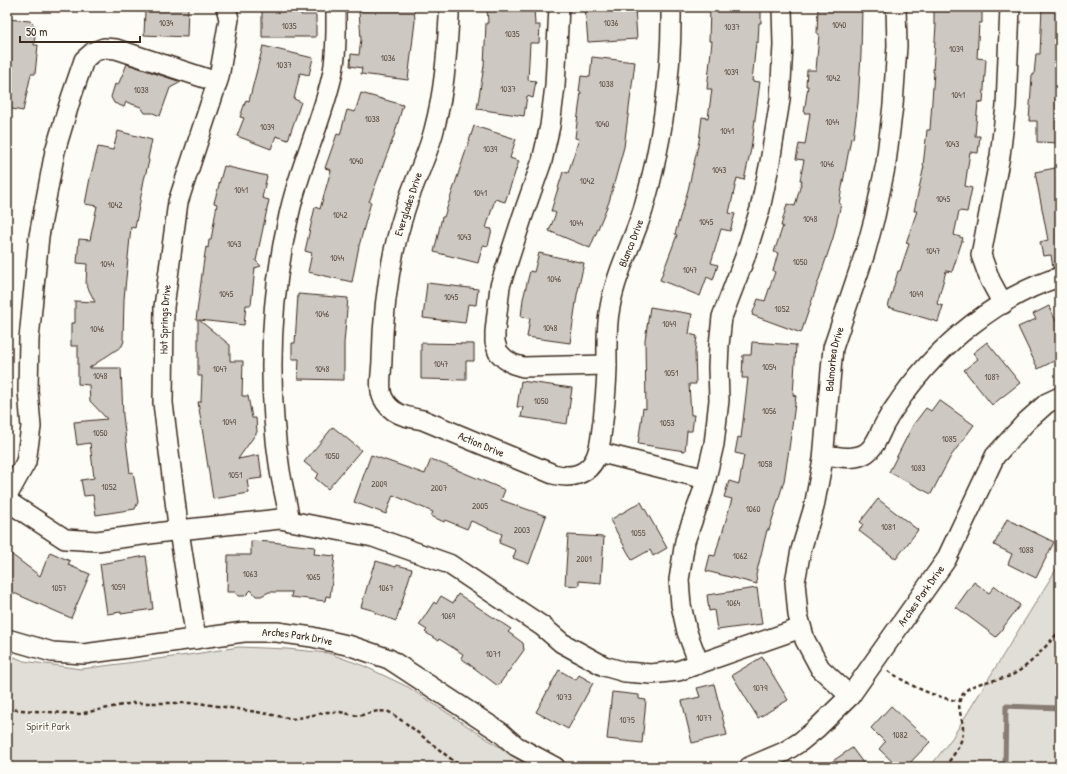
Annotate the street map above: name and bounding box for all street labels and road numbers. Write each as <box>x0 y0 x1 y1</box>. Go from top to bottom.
street label: Everglades Drive <box>391 170 425 238</box>
street label: Blanco Drive <box>615 217 647 269</box>
street label: Hot Springs Drive <box>157 283 174 354</box>
street label: Balmorhea Drive <box>822 324 847 392</box>
street label: Action Drive <box>456 428 507 460</box>
street label: Arches Park Drive <box>895 562 948 629</box>
street label: Arches Park Drive <box>262 625 335 649</box>

